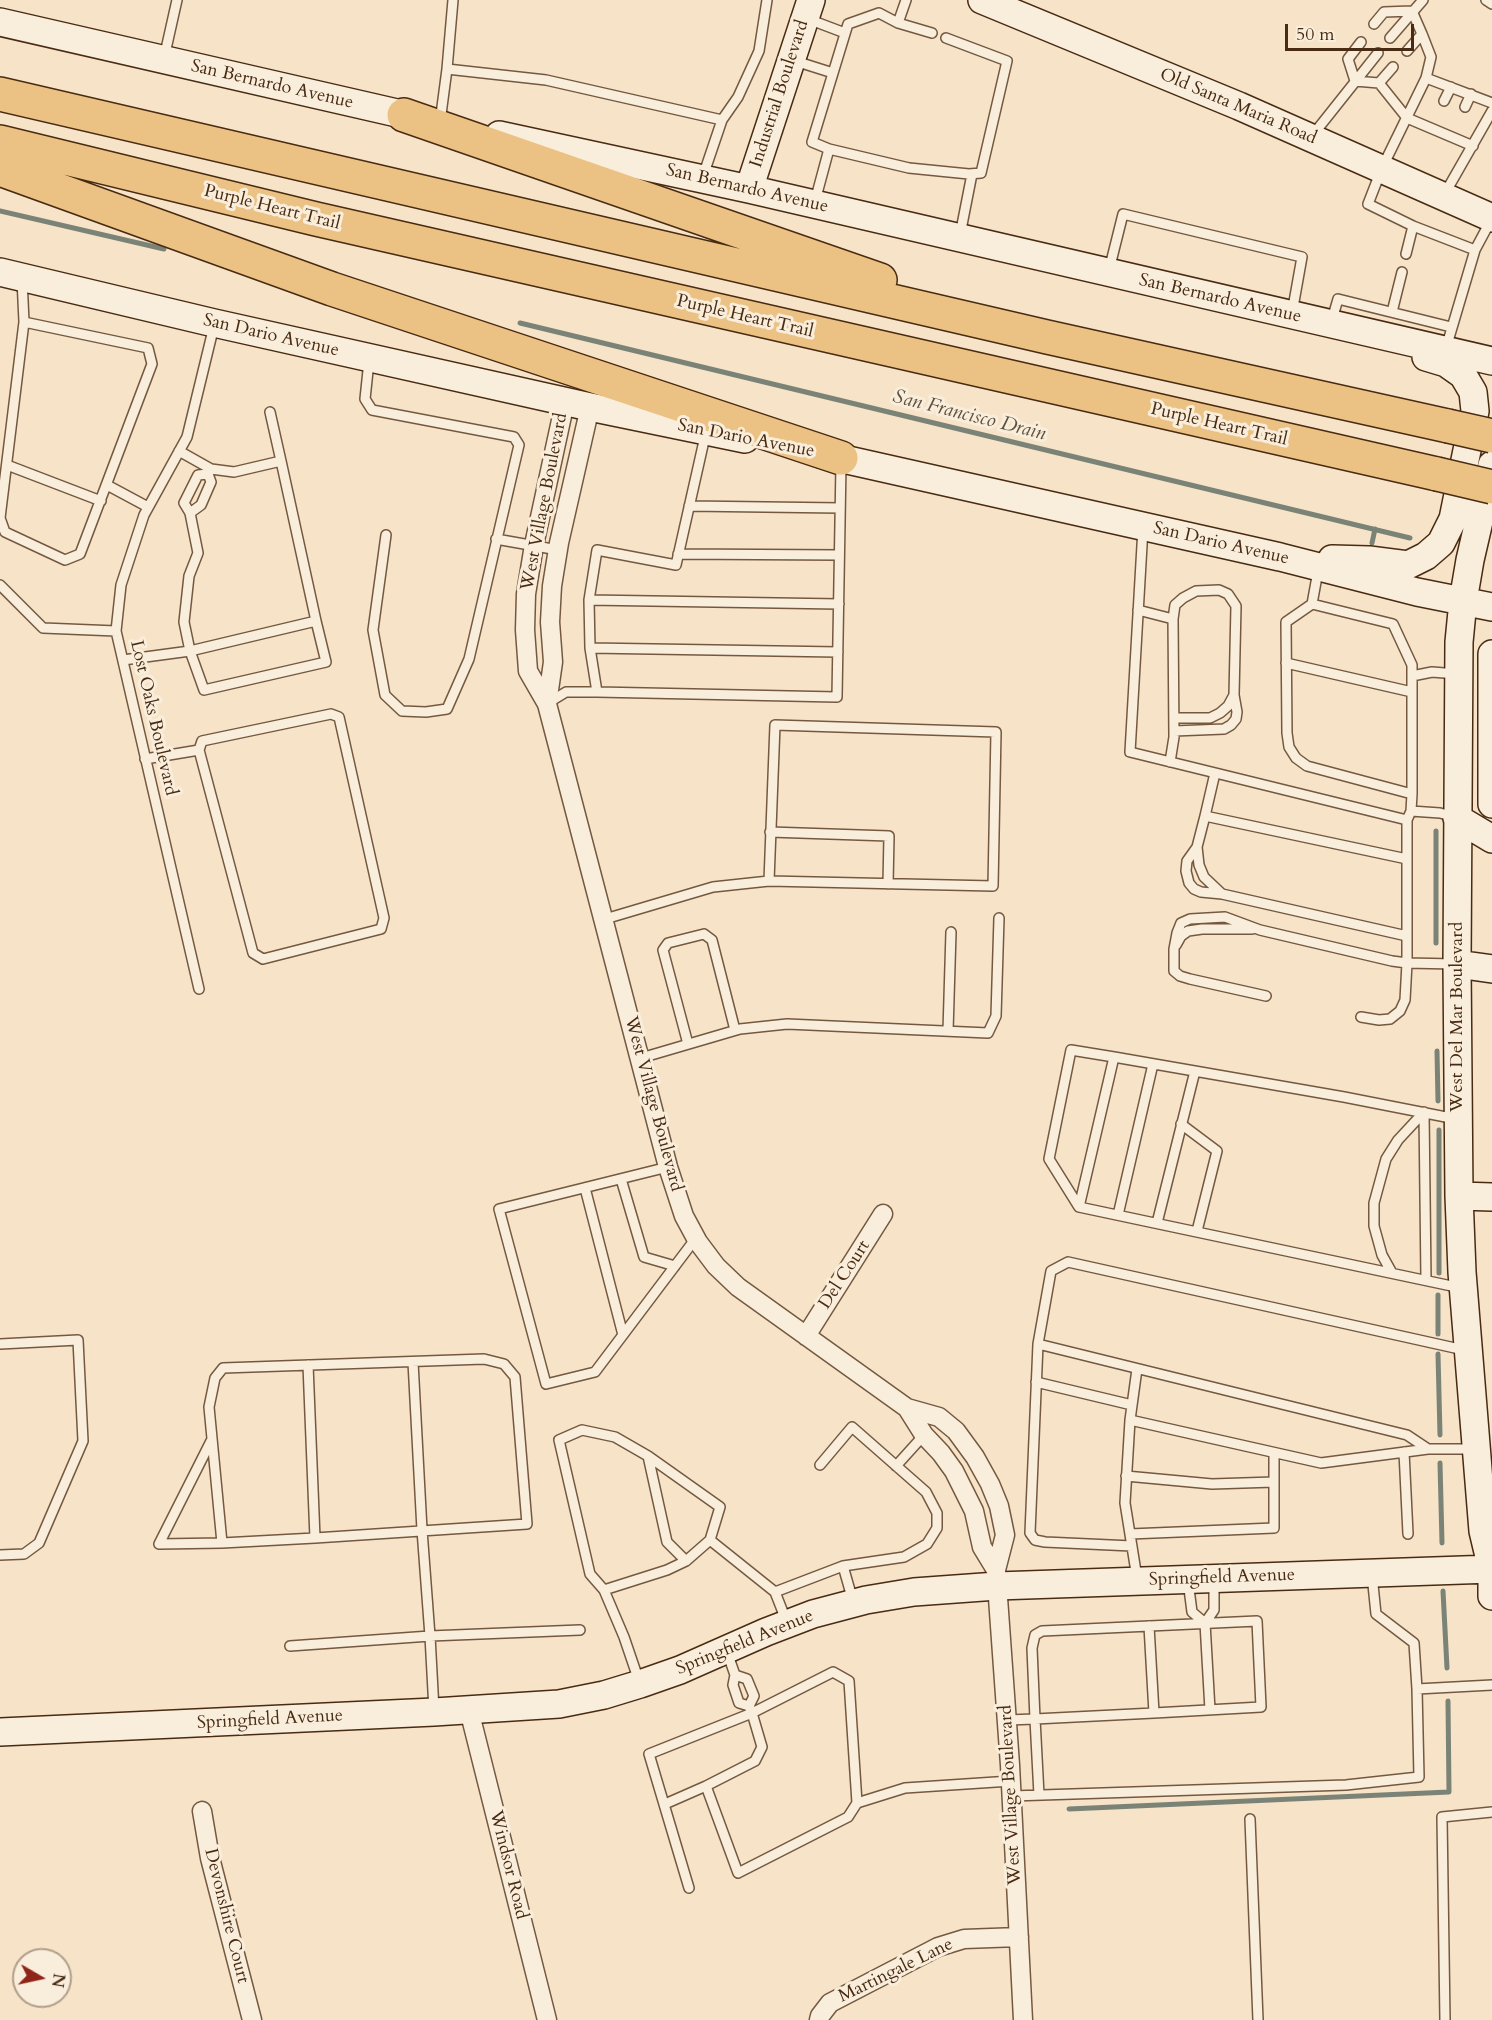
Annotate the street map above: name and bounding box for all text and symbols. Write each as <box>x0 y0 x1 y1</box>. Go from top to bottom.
scale bar <box>1288 12 1417 50</box>
street label: Industrial Boulevard <box>746 17 814 171</box>
text: 50 m <box>1296 22 1335 47</box>
street label: San Bernardo Avenue <box>189 56 355 114</box>
street label: Old Santa Maria Road <box>1156 64 1320 150</box>
street label: San Bernardo Avenue <box>664 160 830 218</box>
street label: Purple Heart Trail <box>202 181 342 235</box>
street label: San Bernardo Avenue <box>1137 270 1303 328</box>
street label: Purple Heart Trail <box>675 291 815 343</box>
street label: San Dario Avenue <box>201 310 341 362</box>
water label: San Francisco Drain <box>890 385 1048 447</box>
street label: Purple Heart Trail <box>1149 399 1289 451</box>
street label: West Village Boulevard <box>517 411 573 593</box>
street label: San Dario Avenue <box>676 415 816 463</box>
street label: San Dario Avenue <box>1151 518 1291 570</box>
street label: Lost Oaks Boulevard <box>125 638 181 798</box>
street label: West Del Mar Boulevard <box>1447 922 1469 1112</box>
street label: West Village Boulevard <box>619 1014 687 1194</box>
street label: Del Court <box>815 1236 875 1314</box>
street label: Springfield Avenue <box>1149 1565 1295 1591</box>
street label: Springfield Avenue <box>673 1606 817 1680</box>
street label: West Village Boulevard <box>995 1704 1027 1886</box>
street label: Springfield Avenue <box>196 1705 344 1735</box>
street label: Windsor Road <box>484 1808 532 1922</box>
street label: Devonshire Court <box>199 1846 253 1986</box>
street label: Martingale Lane <box>835 1934 957 2008</box>
north arrow <box>12 1948 72 2008</box>
text: N <box>46 1972 70 1989</box>

